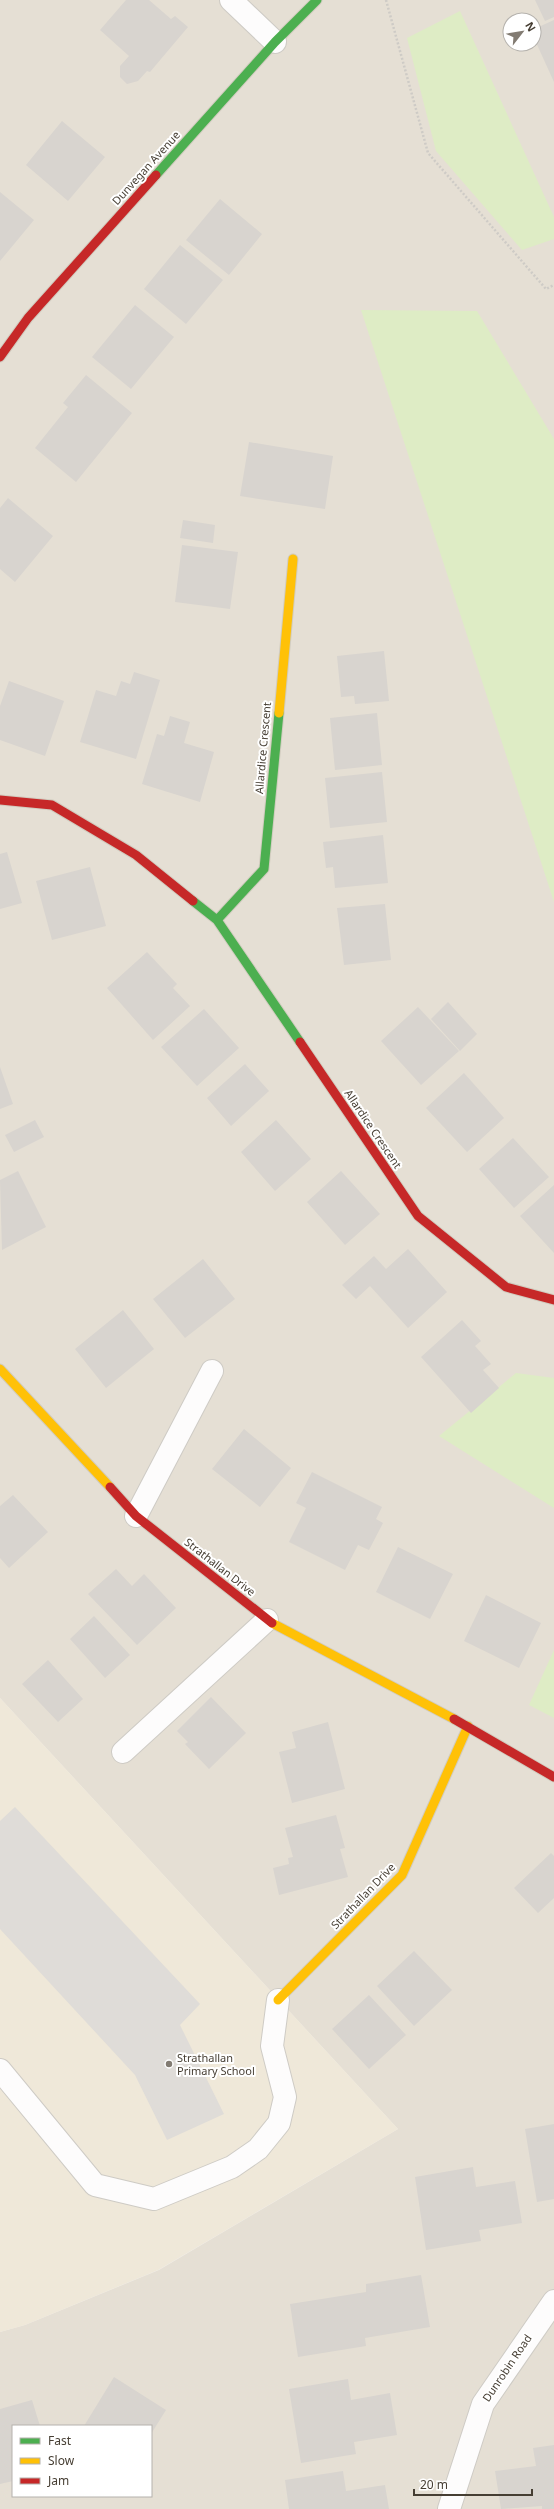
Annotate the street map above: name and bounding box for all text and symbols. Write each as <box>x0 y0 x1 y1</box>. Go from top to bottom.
north arrow <box>502 12 542 52</box>
text: N <box>522 19 540 34</box>
street label: Dunvegan Avenue <box>108 127 183 208</box>
street label: Allardice Crescent <box>251 701 274 795</box>
street label: Allardice Crescent <box>341 1086 405 1171</box>
street label: Strathallan Drive <box>182 1534 259 1599</box>
street label: Strathallan Drive <box>327 1859 398 1932</box>
place label: Strathallan Primary School <box>177 2050 255 2078</box>
marker: Strathallan Primary School <box>164 2059 174 2069</box>
street label: Dunrobin Road <box>478 2331 535 2404</box>
legend <box>12 2425 152 2497</box>
text: Fast <box>48 2432 72 2449</box>
text: Slow <box>48 2452 75 2469</box>
scale bar <box>414 2471 532 2497</box>
text: Jam <box>47 2472 69 2489</box>
text: 20 m <box>420 2476 448 2493</box>

